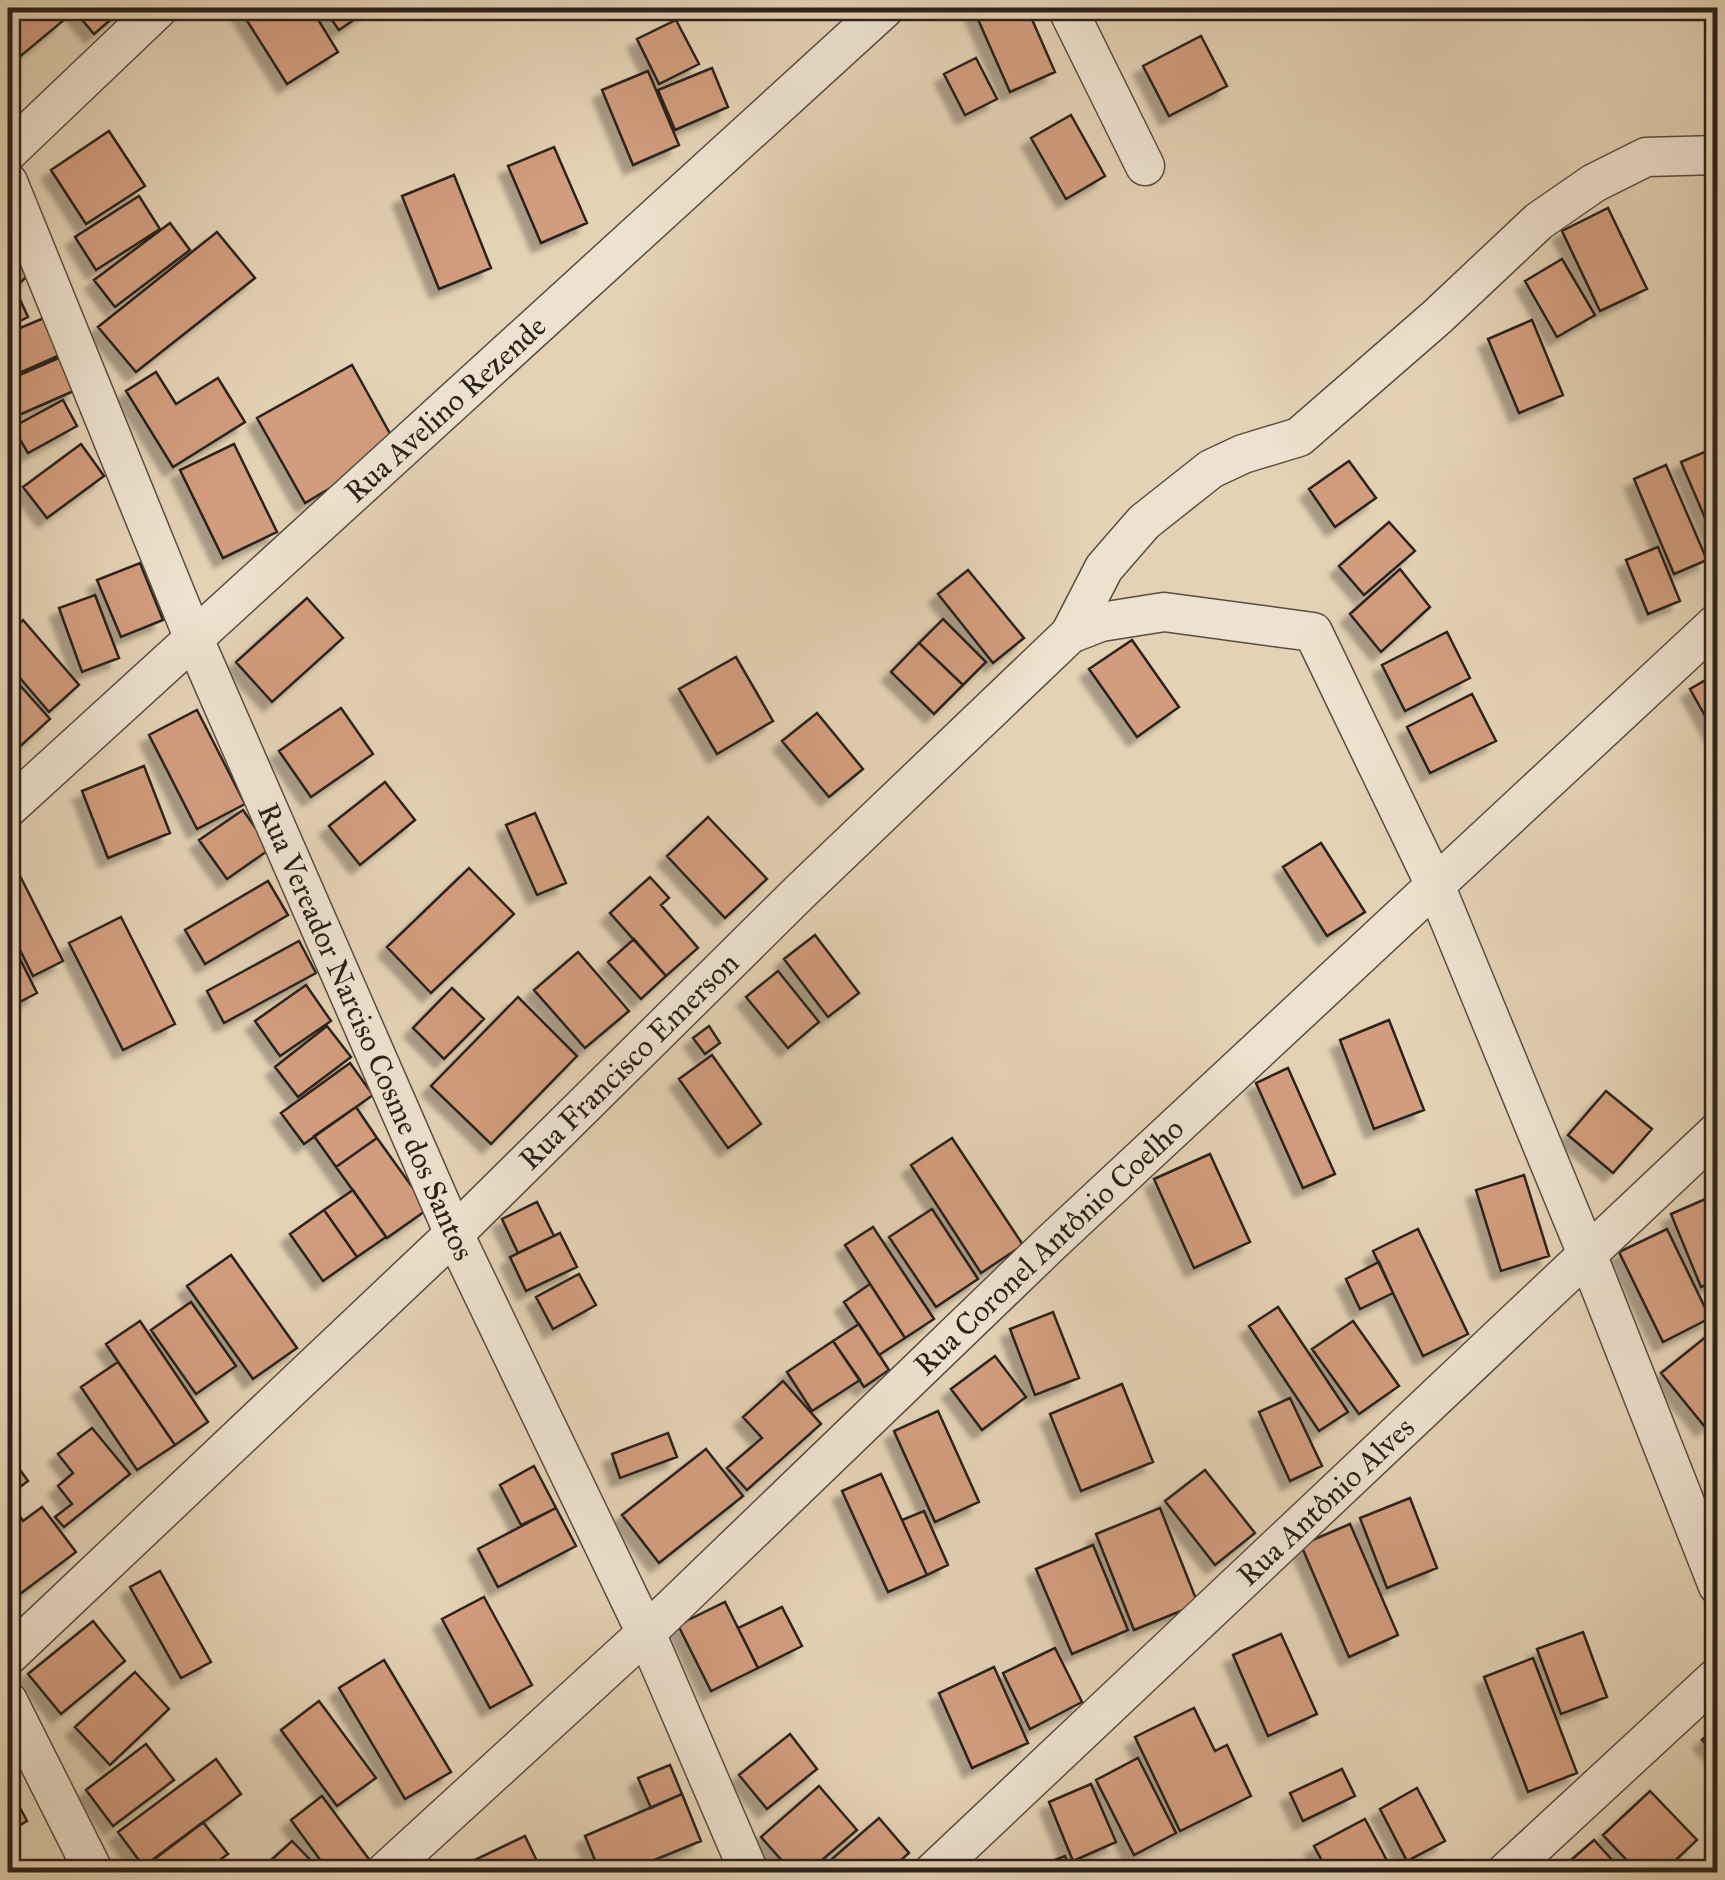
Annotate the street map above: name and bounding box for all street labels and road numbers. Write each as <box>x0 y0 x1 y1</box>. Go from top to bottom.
street label: Rua Avelino Rezende <box>337 308 553 510</box>
street label: Rua Vereador Narciso Cosme dos Santos <box>250 798 482 1266</box>
street label: Rua Francisco Emerson <box>512 945 746 1177</box>
street label: Rua Coronel Antônio Coelho <box>906 1111 1191 1383</box>
street label: Rua Antônio Alves <box>1230 1409 1422 1593</box>

